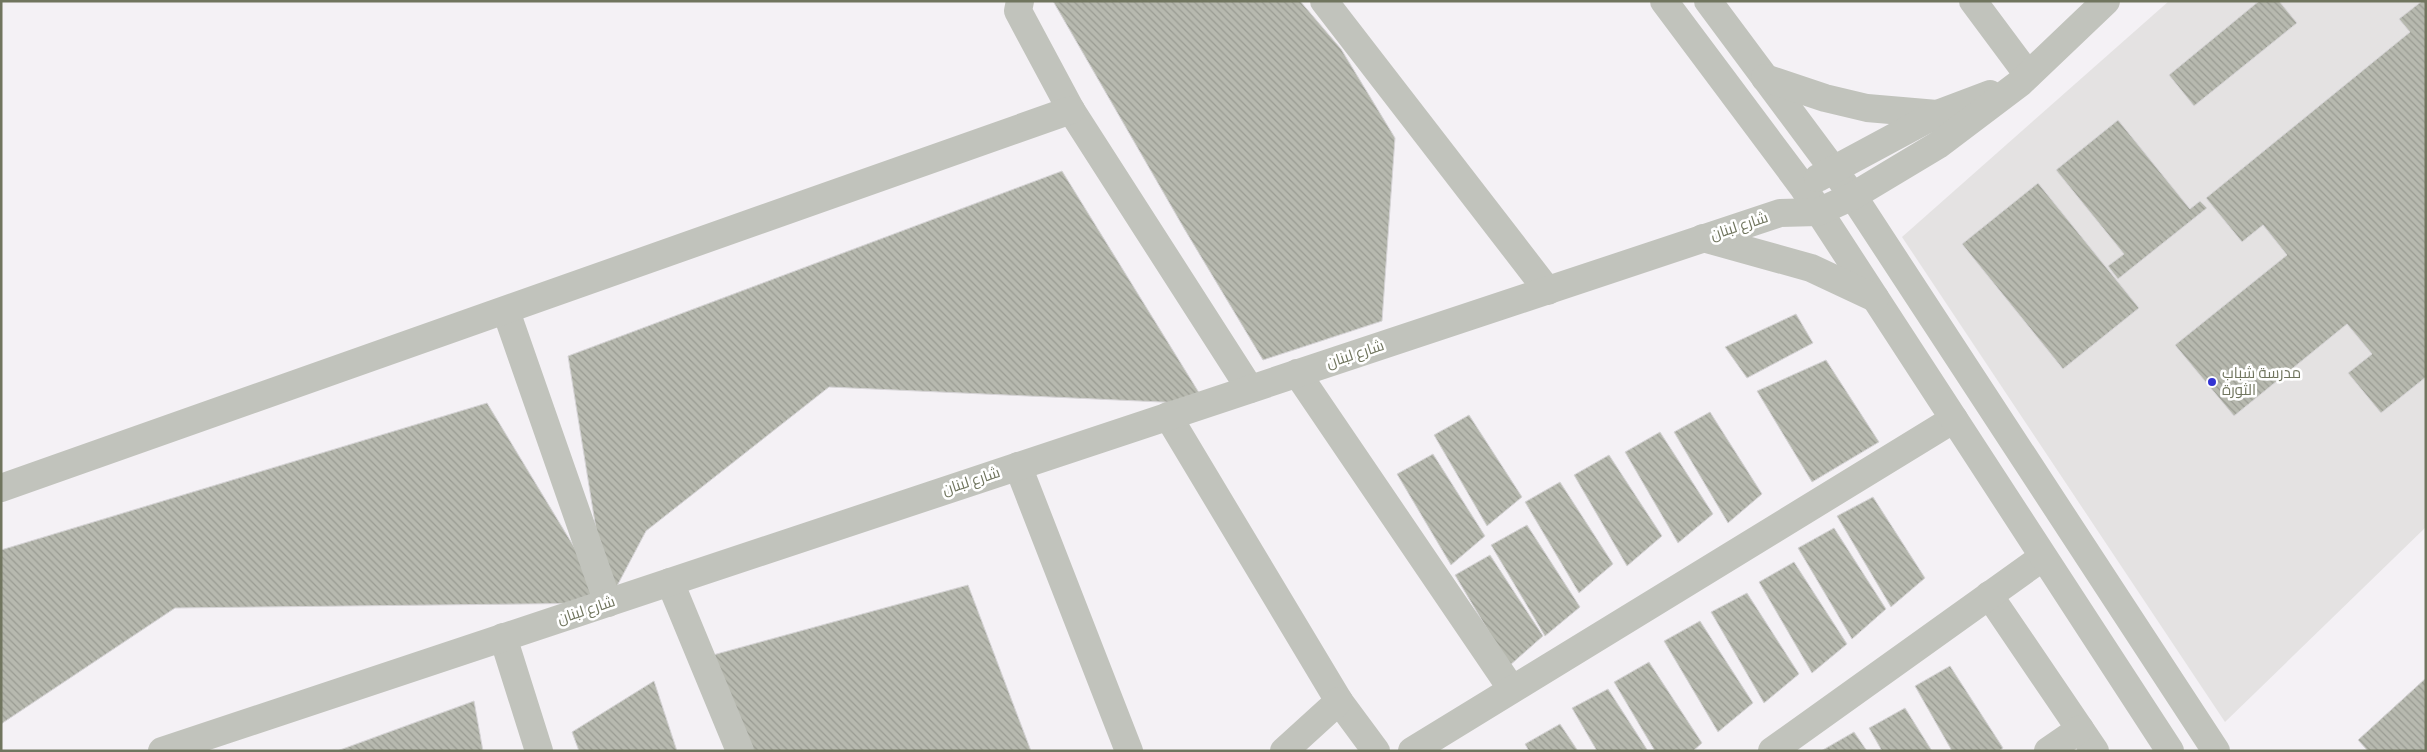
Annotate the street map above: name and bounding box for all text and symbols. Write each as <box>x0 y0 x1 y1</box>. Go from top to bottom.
street label: شارع لبنان <box>1708 208 1771 246</box>
street label: شارع لبنان <box>1324 336 1387 374</box>
place label: مدرسة شباب الثورة <box>2222 364 2301 399</box>
marker: مدرسة شباب الثورة <box>2206 376 2218 388</box>
street label: شارع لبنان <box>940 463 1003 501</box>
street label: شارع لبنان <box>555 592 618 630</box>

